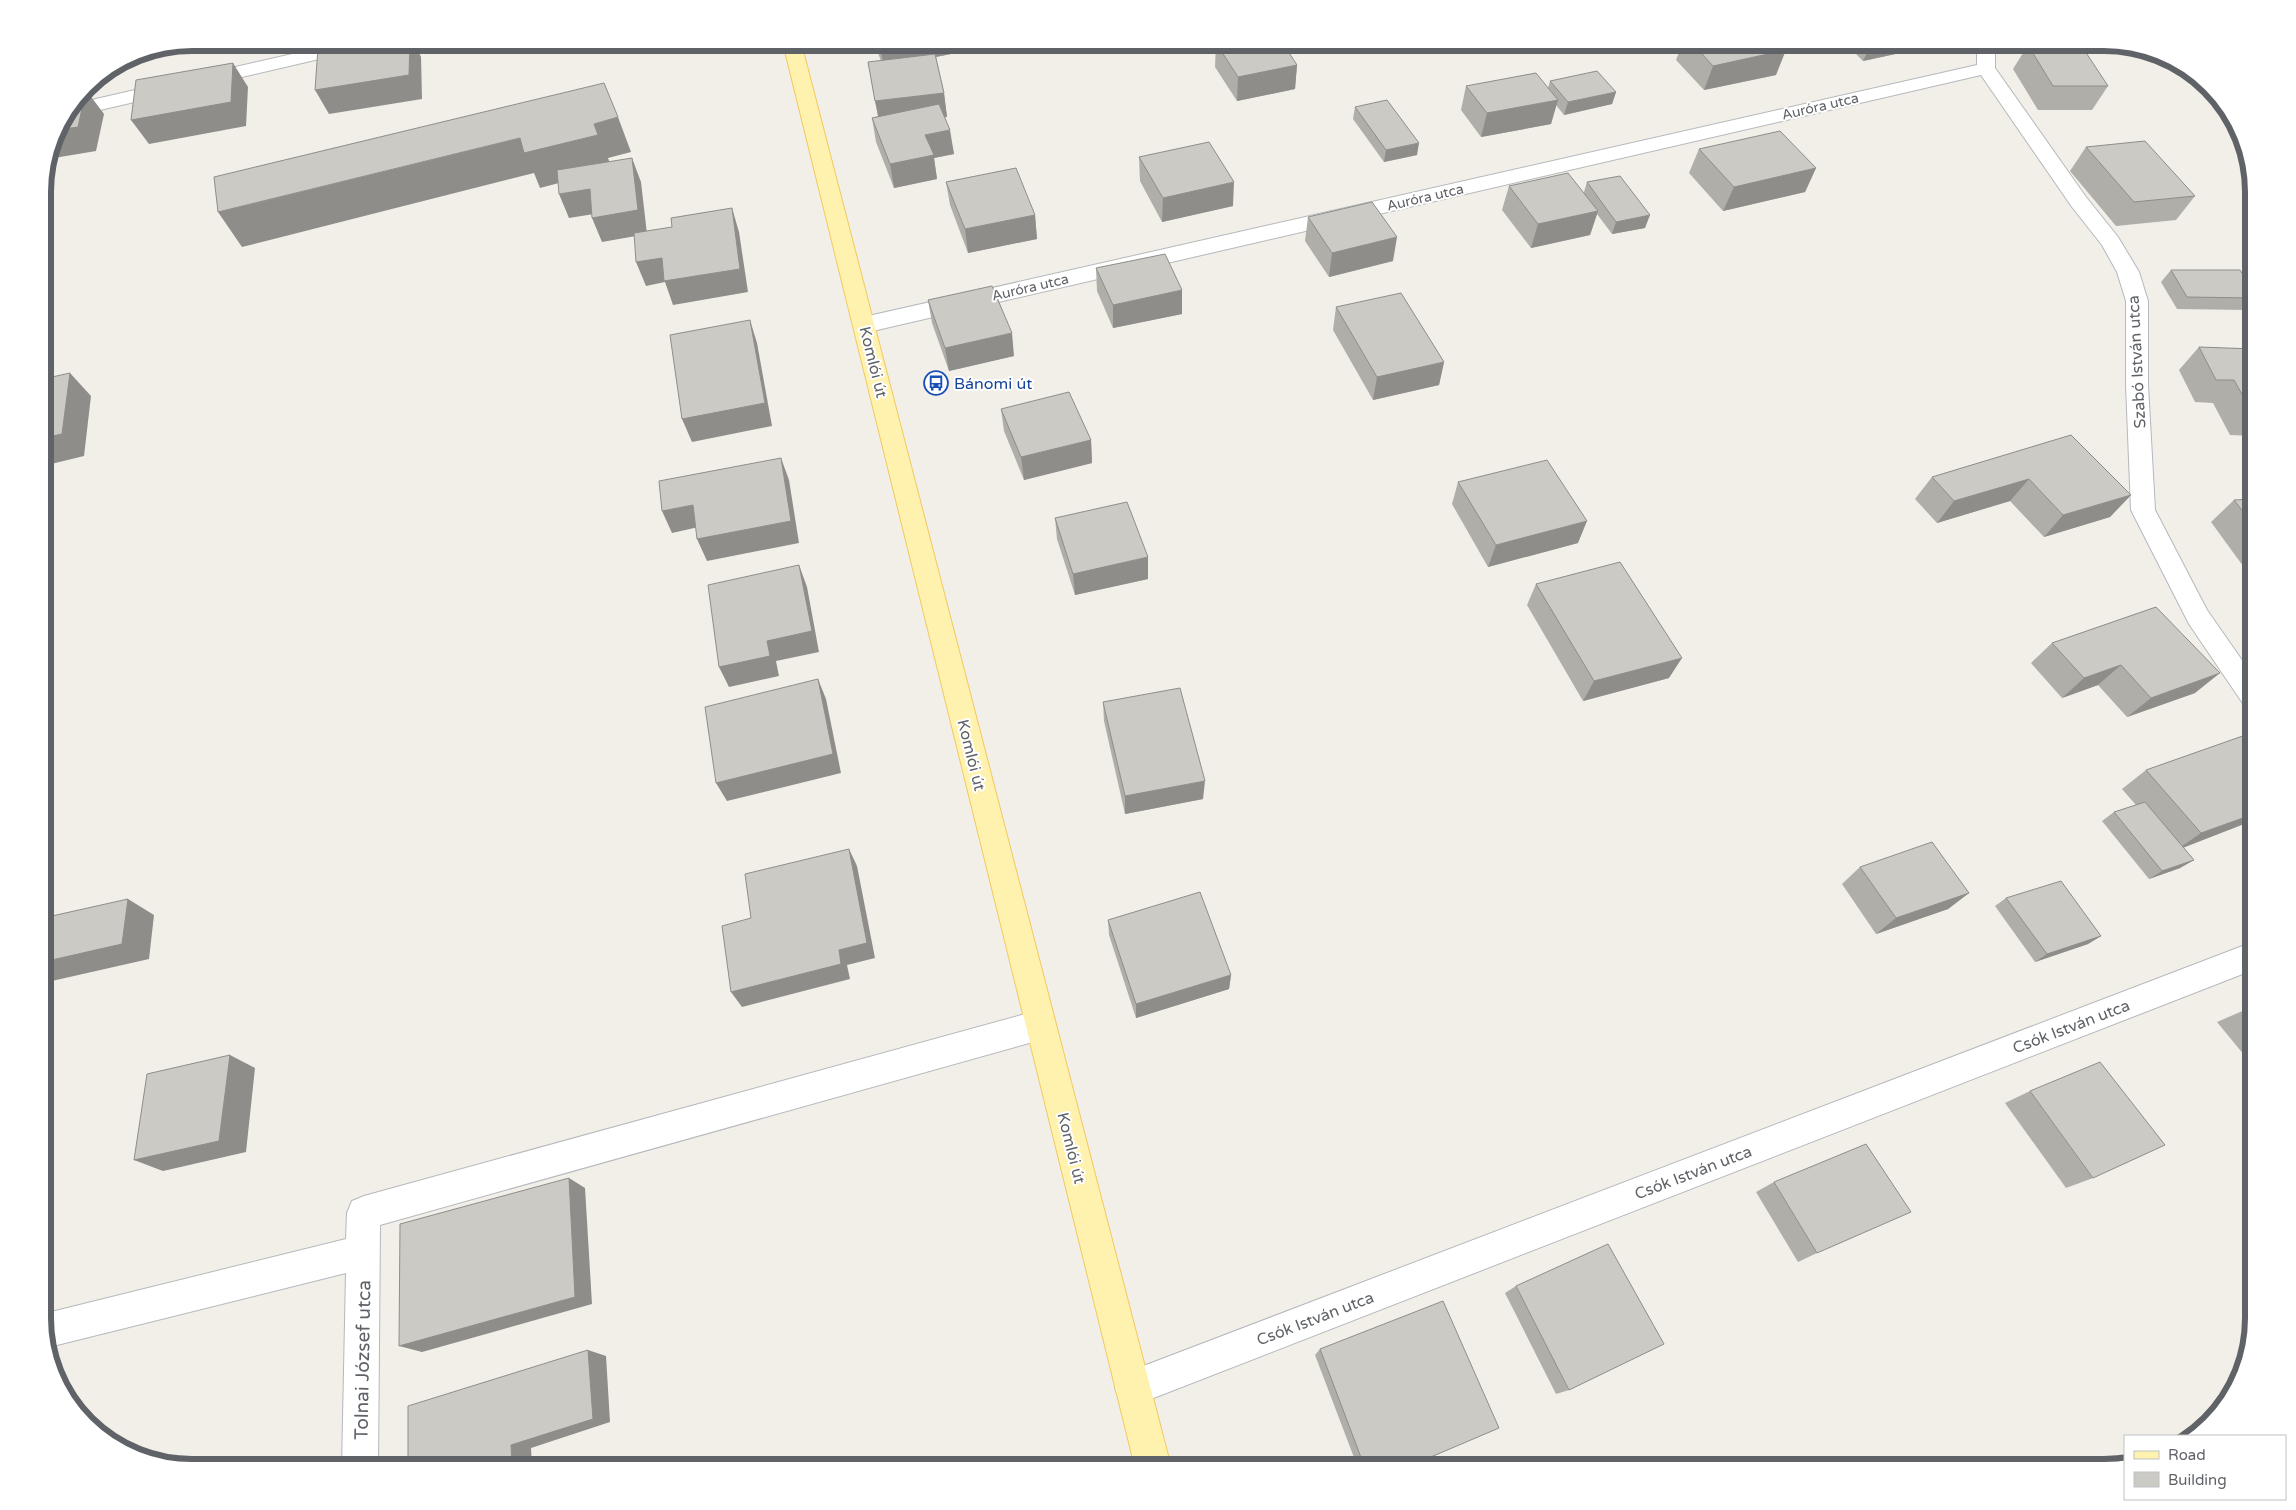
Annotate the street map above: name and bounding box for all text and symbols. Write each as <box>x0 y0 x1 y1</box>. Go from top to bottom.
street label: Auróra utca <box>1780 89 1860 124</box>
street label: Auróra utca <box>1385 180 1465 215</box>
street label: Auróra utca <box>990 270 1070 305</box>
street label: Szabó István utca <box>2124 295 2150 429</box>
street label: Komlói út <box>855 324 892 400</box>
bus stop icon: Bánomi út <box>923 370 949 396</box>
place label: Bánomi út <box>954 374 1032 394</box>
street label: Komlói út <box>953 717 990 793</box>
street label: Csók István utca <box>2010 995 2133 1058</box>
street label: Komlói út <box>1053 1110 1090 1186</box>
street label: Csók István utca <box>1632 1141 1755 1204</box>
street label: Tolnai József utca <box>351 1280 375 1440</box>
street label: Csók István utca <box>1254 1287 1377 1350</box>
legend <box>2124 1435 2286 1500</box>
text: Road <box>2168 1446 2206 1464</box>
text: Building <box>2168 1471 2227 1489</box>

